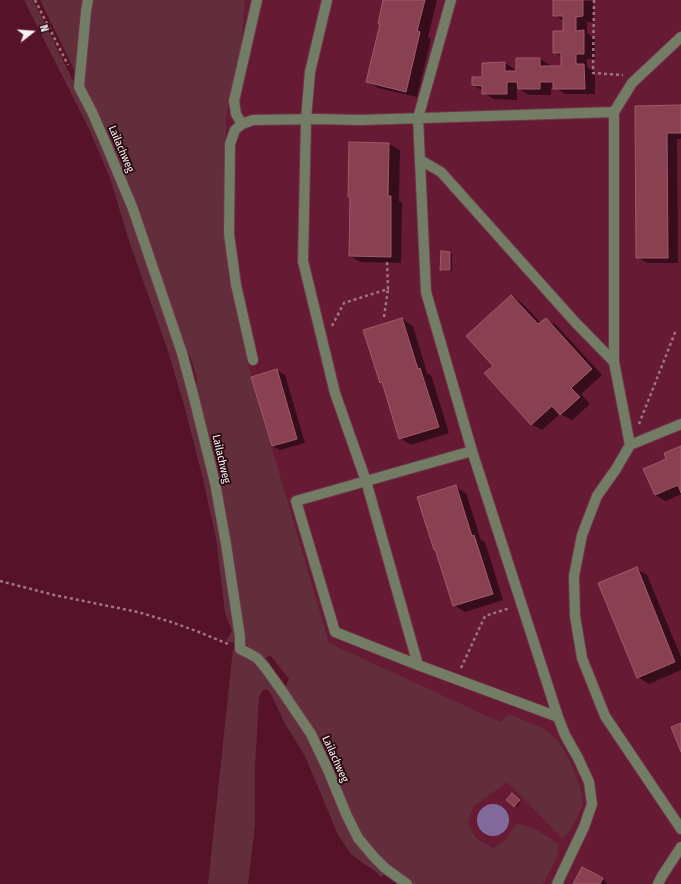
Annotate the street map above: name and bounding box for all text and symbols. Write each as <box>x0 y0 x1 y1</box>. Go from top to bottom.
north arrow <box>12 12 52 52</box>
text: N <box>37 23 51 33</box>
street label: Lailachweg <box>105 124 137 174</box>
street label: Lailachweg <box>209 433 233 485</box>
street label: Lailachweg <box>319 734 351 784</box>

